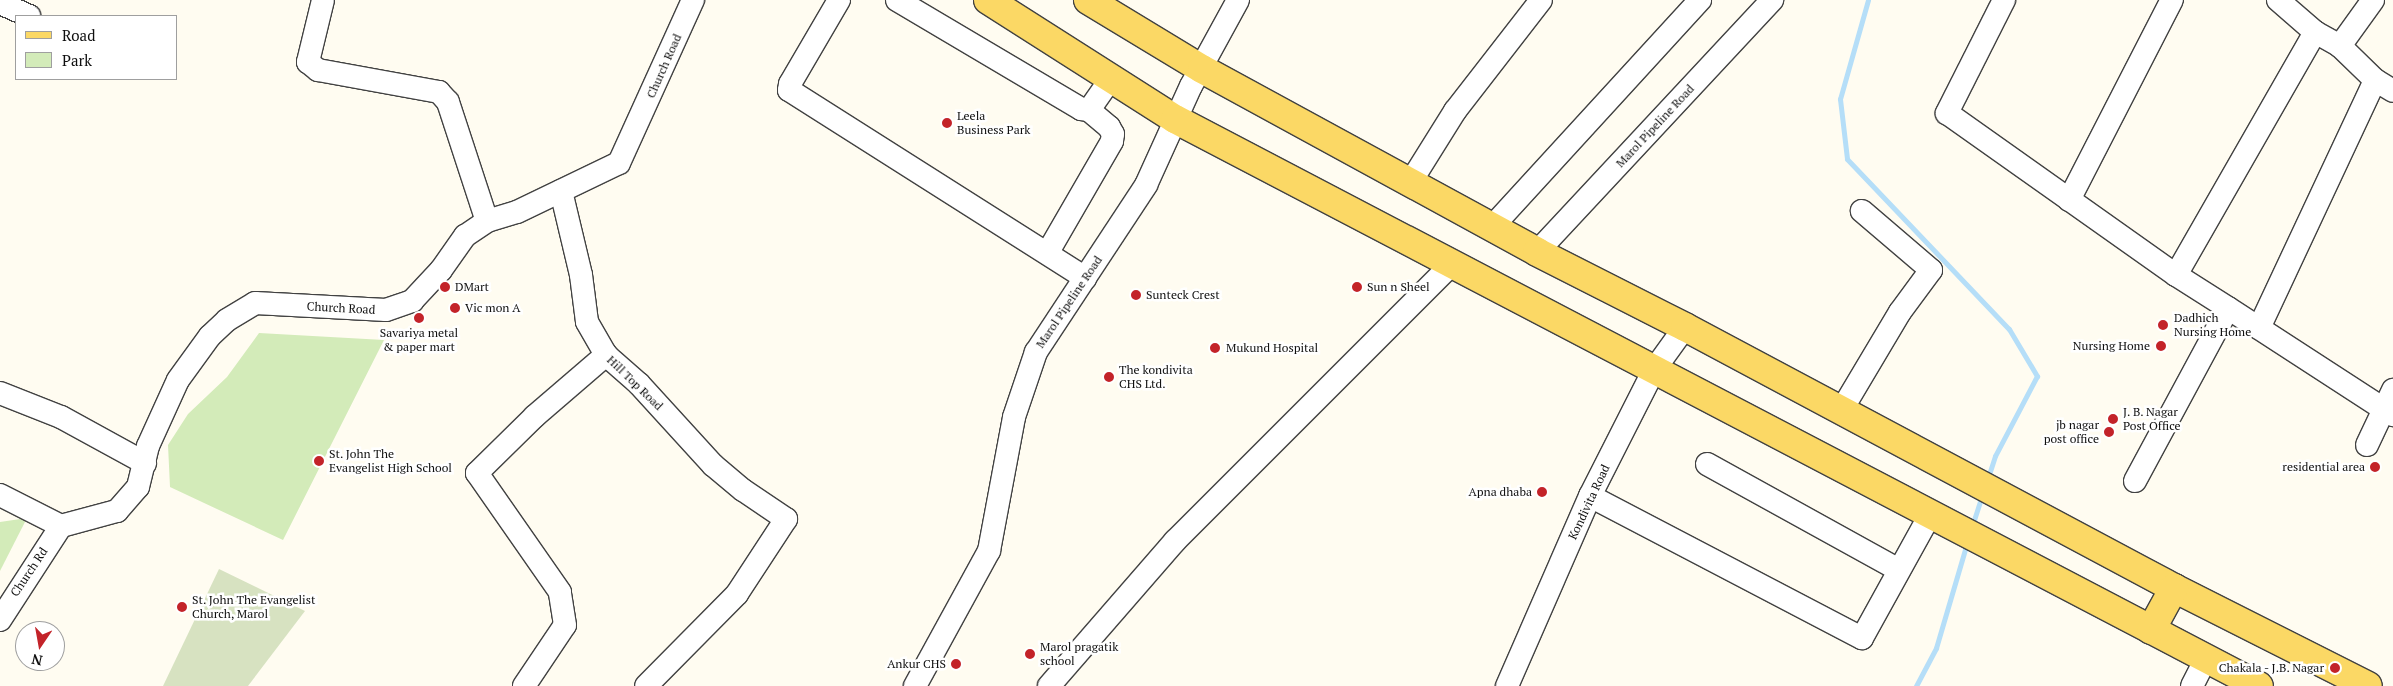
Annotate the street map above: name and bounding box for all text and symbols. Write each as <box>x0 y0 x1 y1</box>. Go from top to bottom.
legend <box>15 15 178 80</box>
text: Road <box>62 25 95 45</box>
street label: Church Road <box>643 32 685 100</box>
text: Park <box>62 50 92 70</box>
street label: Marol Pipeline Road <box>1613 82 1697 170</box>
place label: Leela Business Park <box>957 109 1031 137</box>
marker: Leela Business Park <box>941 117 953 129</box>
street label: Marol Pipeline Road <box>1033 253 1105 351</box>
place label: DMart <box>455 280 489 294</box>
place label: Sun n Sheel <box>1367 280 1430 294</box>
marker: DMart <box>439 281 451 293</box>
marker: Sun n Sheel <box>1351 281 1363 293</box>
place label: Sunteck Crest <box>1146 288 1220 302</box>
marker: Sunteck Crest <box>1130 289 1142 301</box>
street label: Church Road <box>306 299 376 317</box>
place label: Vic mon A <box>465 301 521 315</box>
marker: Vic mon A <box>449 302 461 314</box>
place label: Dadhich Nursing Home <box>2174 311 2251 339</box>
marker: Savariya metal & paper mart <box>413 312 425 324</box>
marker: Dadhich Nursing Home <box>2156 318 2170 332</box>
place label: Savariya metal & paper mart <box>380 326 458 354</box>
place label: Nursing Home <box>2073 339 2150 353</box>
marker: Nursing Home <box>2154 339 2168 353</box>
marker: Mukund Hospital <box>1208 341 1222 355</box>
place label: Mukund Hospital <box>1226 341 1318 355</box>
street label: Hill Top Road <box>604 353 666 413</box>
place label: The kondivita CHS Ltd. <box>1119 363 1193 391</box>
marker: The kondivita CHS Ltd. <box>1103 371 1115 383</box>
place label: J. B. Nagar Post Office <box>2123 405 2181 433</box>
marker: J. B. Nagar Post Office <box>2107 413 2119 425</box>
place label: jb nagar post office <box>2044 418 2099 446</box>
marker: jb nagar post office <box>2103 426 2115 438</box>
place label: St. John The Evangelist High School <box>329 447 452 475</box>
marker: St. John The Evangelist High School <box>313 455 325 467</box>
place label: residential area <box>2282 460 2365 474</box>
marker: residential area <box>2369 461 2381 473</box>
street label: Kondivita Road <box>1565 462 1613 542</box>
place label: Apna dhaba <box>1469 485 1532 499</box>
marker: Apna dhaba <box>1536 486 1548 498</box>
street label: Church Rd <box>7 545 51 599</box>
place label: St. John The Evangelist Church, Marol <box>192 593 316 621</box>
marker: St. John The Evangelist Church, Marol <box>176 601 188 613</box>
north arrow <box>15 621 65 671</box>
place label: Marol pragatik school <box>1040 640 1118 668</box>
marker: Marol pragatik school <box>1024 648 1036 660</box>
text: N <box>30 650 44 671</box>
place label: Ankur CHS <box>887 657 946 671</box>
marker: Ankur CHS <box>950 658 962 670</box>
place label: Chakala - J.B. Nagar <box>2217 661 2324 675</box>
marker: Chakala - J.B. Nagar <box>2328 661 2342 675</box>

